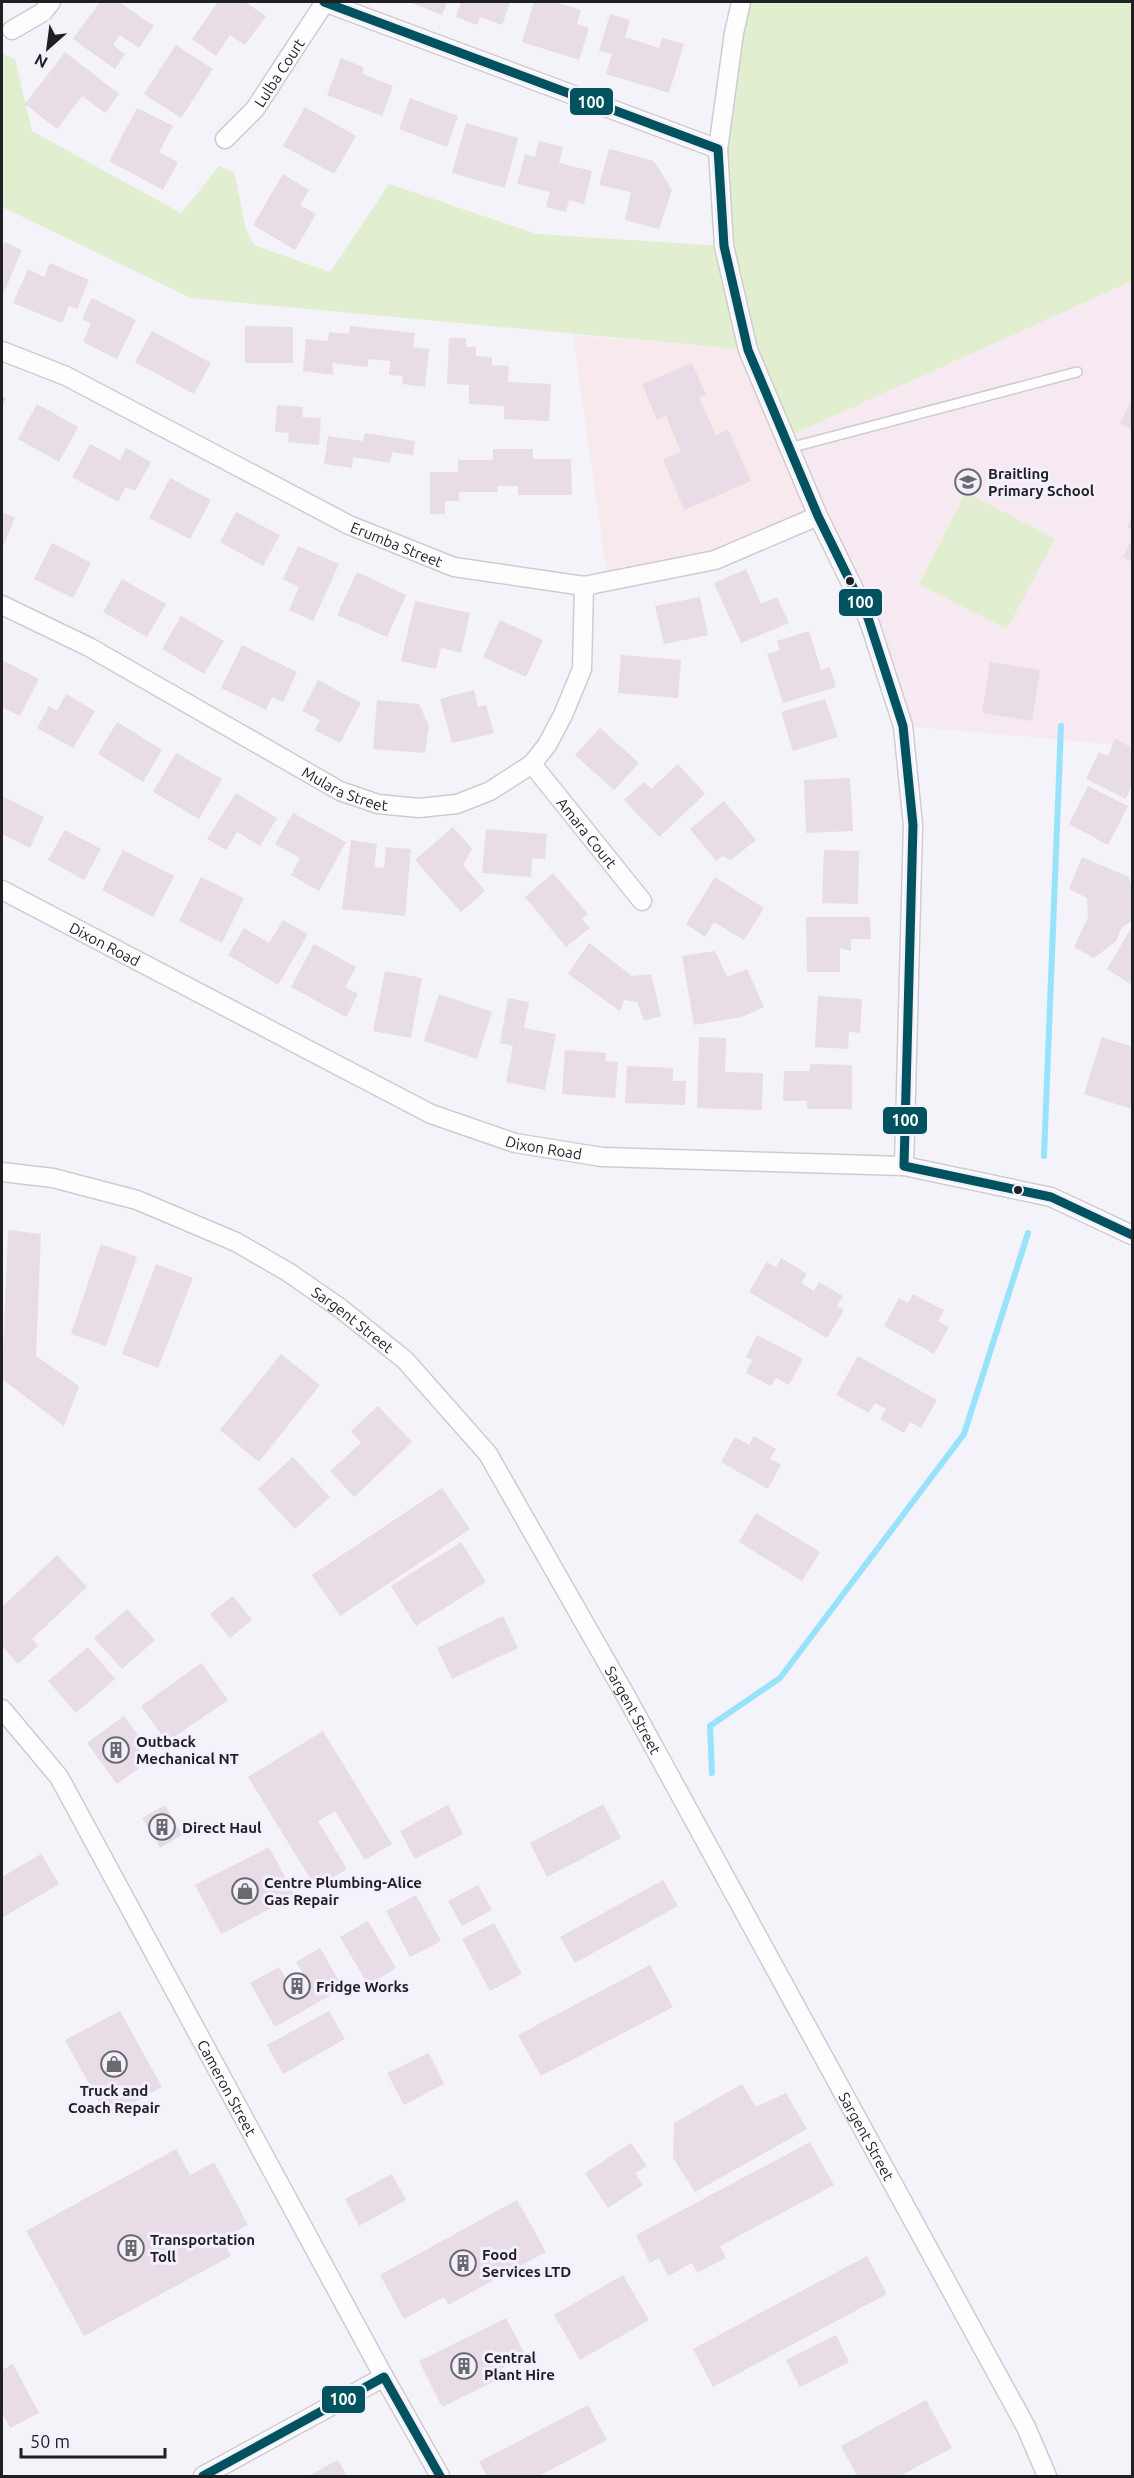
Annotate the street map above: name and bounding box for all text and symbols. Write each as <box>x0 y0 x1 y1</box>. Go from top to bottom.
north arrow <box>18 18 78 78</box>
street label: Lulba Court <box>250 35 307 110</box>
text: N <box>31 50 50 72</box>
line badge: 100 <box>569 87 614 116</box>
text: 100 <box>577 93 605 111</box>
place label: Braitling Primary School <box>988 465 1095 499</box>
school or university icon: Braitling Primary School <box>953 467 983 497</box>
street label: Erumba Street <box>348 518 445 570</box>
unlabelled marker <box>844 575 856 587</box>
line badge: 100 <box>838 588 883 617</box>
text: 100 <box>846 593 874 611</box>
street label: Mulara Street <box>299 763 389 813</box>
street label: Amara Court <box>554 794 621 871</box>
street label: Dixon Road <box>67 918 143 969</box>
line badge: 100 <box>882 1106 928 1135</box>
text: 100 <box>891 1111 919 1129</box>
street label: Dixon Road <box>503 1132 583 1162</box>
unlabelled marker <box>1012 1184 1024 1196</box>
street label: Sargent Street <box>309 1283 397 1356</box>
street label: Sargent Street <box>602 1663 665 1757</box>
place label: Outback Mechanical NT <box>136 1733 239 1767</box>
building icon: Outback Mechanical NT <box>101 1735 131 1765</box>
building icon: Direct Haul <box>147 1812 177 1842</box>
place label: Direct Haul <box>182 1819 262 1836</box>
place label: Centre Plumbing-Alice Gas Repair <box>264 1874 422 1908</box>
shop icon: Centre Plumbing-Alice Gas Repair <box>230 1876 260 1906</box>
building icon: Fridge Works <box>282 1971 312 2001</box>
place label: Fridge Works <box>316 1978 409 1995</box>
street label: Cameron Street <box>194 2037 260 2139</box>
shop icon: Truck and Coach Repair <box>99 2049 129 2079</box>
place label: Truck and Coach Repair <box>68 2082 161 2116</box>
street label: Sargent Street <box>836 2089 898 2183</box>
place label: Transportation Toll <box>150 2231 255 2265</box>
building icon: Transportation Toll <box>116 2233 146 2263</box>
place label: Food Services LTD <box>482 2246 571 2280</box>
building icon: Food Services LTD <box>448 2248 478 2278</box>
place label: Central Plant Hire <box>484 2349 555 2383</box>
building icon: Central Plant Hire <box>449 2351 479 2381</box>
line badge: 100 <box>321 2385 366 2414</box>
text: 100 <box>329 2390 357 2408</box>
scale bar <box>21 2421 165 2459</box>
text: 50 m <box>30 2431 70 2451</box>

